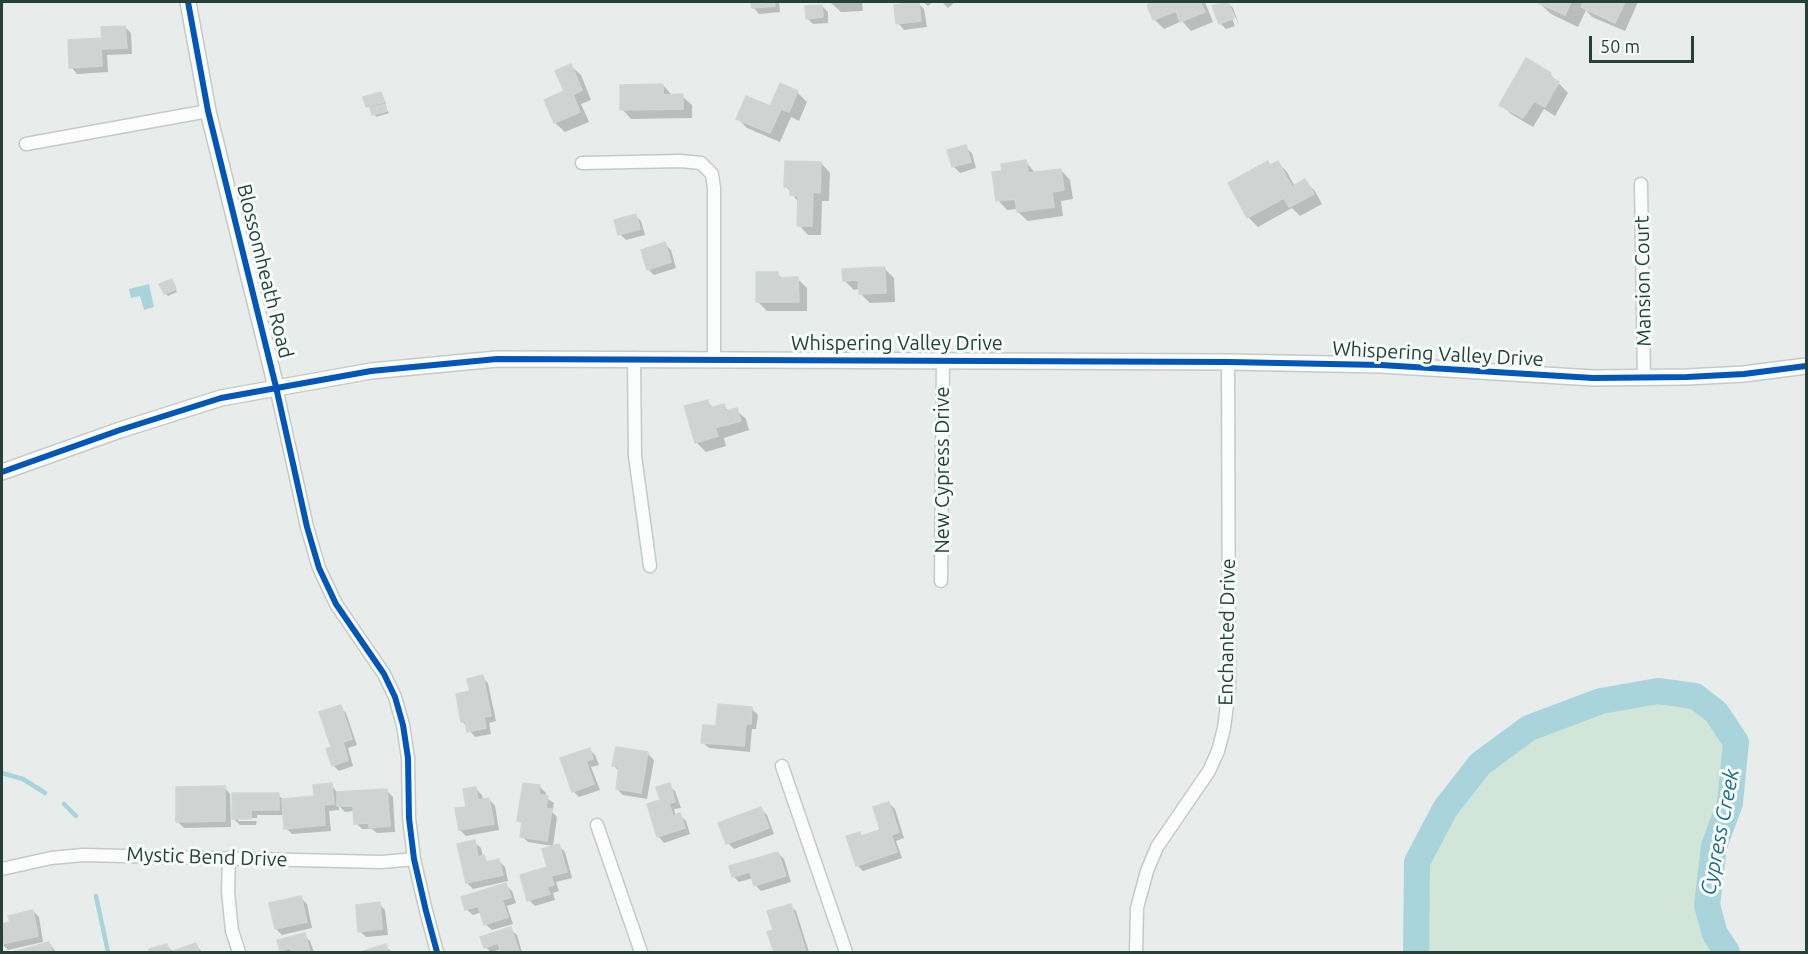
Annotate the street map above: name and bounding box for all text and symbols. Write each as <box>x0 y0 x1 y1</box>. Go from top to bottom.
scale bar <box>1592 24 1697 62</box>
text: 50 m <box>1600 36 1640 56</box>
street label: Blossomheath Road <box>232 181 298 361</box>
street label: Mansion Court <box>1630 215 1656 347</box>
street label: Whispering Valley Drive <box>791 331 1003 355</box>
street label: Whispering Valley Drive <box>1332 336 1544 372</box>
street label: New Cypress Drive <box>930 387 954 553</box>
street label: Enchanted Drive <box>1214 558 1240 706</box>
water label: Cypress Creek <box>1695 767 1745 897</box>
street label: Mystic Bend Drive <box>126 842 288 872</box>

